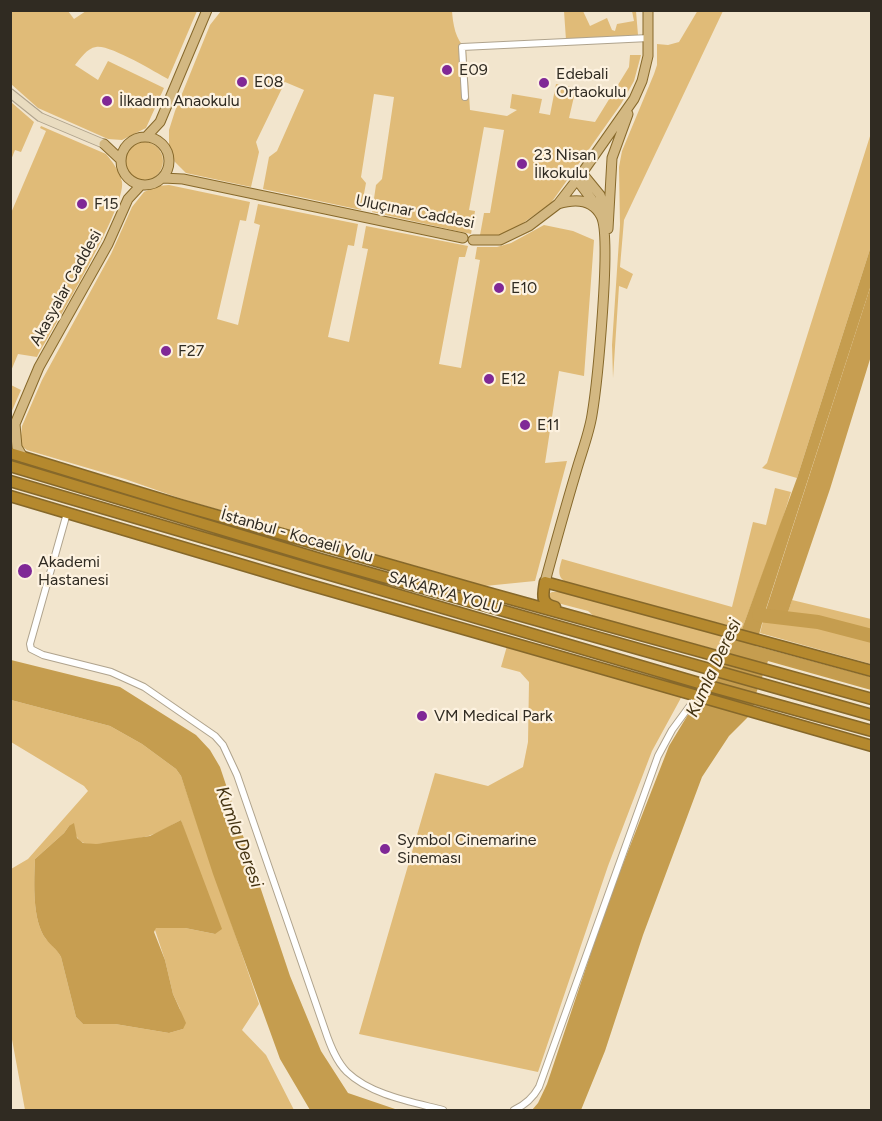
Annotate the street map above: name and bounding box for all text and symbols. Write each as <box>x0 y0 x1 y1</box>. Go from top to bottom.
place label: E09 <box>459 60 488 80</box>
marker: E09 <box>440 63 454 77</box>
place label: Edebali Ortaokulu <box>556 64 626 102</box>
place label: E08 <box>254 72 284 92</box>
marker: E08 <box>235 75 249 89</box>
marker: Edebali Ortaokulu <box>537 76 551 90</box>
place label: İlkadım Anaokulu <box>119 91 240 111</box>
marker: İlkadım Anaokulu <box>100 94 114 108</box>
place label: 23 Nisan İlkokulu <box>534 145 596 183</box>
marker: 23 Nisan İlkokulu <box>515 157 529 171</box>
street label: Uluçınar Caddesi <box>354 191 476 233</box>
place label: F15 <box>94 194 118 214</box>
marker: F15 <box>75 197 89 211</box>
street label: Akasyalar Caddesi <box>26 227 106 349</box>
place label: E10 <box>511 278 537 298</box>
marker: E10 <box>492 281 506 295</box>
place label: F27 <box>178 341 204 361</box>
marker: F27 <box>159 344 173 358</box>
place label: E12 <box>501 369 526 389</box>
marker: E12 <box>482 372 496 386</box>
place label: E11 <box>537 415 560 435</box>
marker: E11 <box>518 418 532 432</box>
street label: İstanbul - Kocaeli Yolu <box>219 505 375 567</box>
place label: Akademi Hastanesi <box>38 552 109 590</box>
marker: Akademi Hastanesi <box>16 562 34 580</box>
street label: SAKARYA YOLU <box>386 568 504 618</box>
water label: Kumla Deresi <box>682 615 746 721</box>
place label: VM Medical Park <box>434 706 553 726</box>
marker: VM Medical Park <box>415 709 429 723</box>
water label: Kumla Deresi <box>211 783 267 891</box>
place label: Symbol Cinemarine Sineması <box>397 830 536 868</box>
marker: Symbol Cinemarine Sineması <box>378 842 392 856</box>

